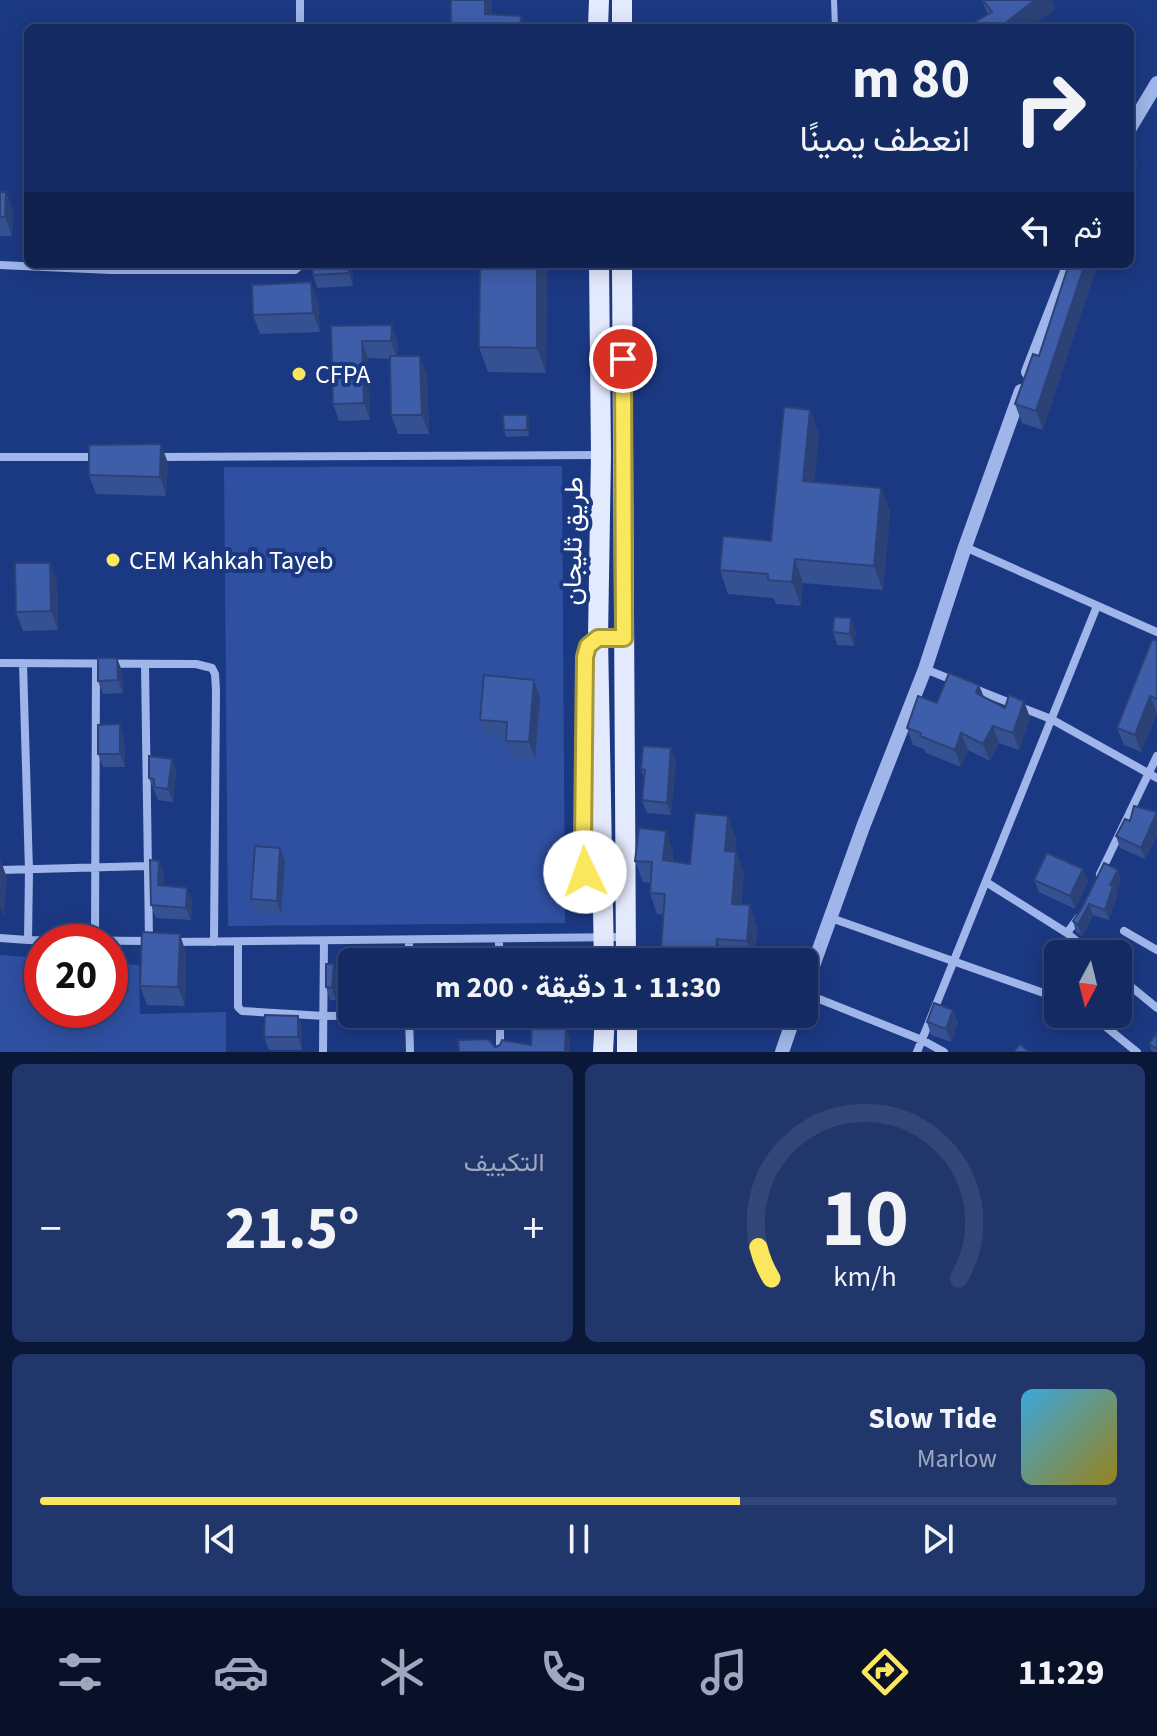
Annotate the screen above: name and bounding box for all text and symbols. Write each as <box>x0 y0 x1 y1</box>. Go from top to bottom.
text: 80 m <box>852 40 970 119</box>
icon: right <box>998 56 1102 160</box>
text: انعطف يمينًا <box>799 114 970 165</box>
text: ثم <box>1074 207 1102 250</box>
icon: left <box>1014 208 1058 252</box>
pin <box>589 325 657 393</box>
icon: arrive <box>601 337 645 381</box>
place label: CFPA <box>315 356 371 393</box>
marker: CFPA <box>290 365 308 383</box>
street label: طريق ثليجان <box>553 476 593 606</box>
place label: CEM Kahkah Tayeb <box>129 542 333 579</box>
marker: CEM Kahkah Tayeb <box>104 551 122 569</box>
position arrow <box>543 830 627 914</box>
speed limit sign: 20 <box>24 924 128 1028</box>
north arrow <box>1044 940 1132 1028</box>
map controls <box>1044 940 1132 1028</box>
text: 11:30 · 1 دقيقة · 200 m <box>435 966 721 1009</box>
text: التكييف <box>464 1144 545 1181</box>
text: 10 <box>821 1160 909 1278</box>
text: 21.5° <box>225 1187 360 1272</box>
text: − <box>40 1198 62 1261</box>
text: + <box>523 1198 544 1261</box>
text: km/h <box>833 1257 896 1297</box>
text: Slow Tide <box>868 1397 997 1440</box>
text: Marlow <box>917 1440 997 1477</box>
icon: previous <box>198 1517 242 1561</box>
icon: pause <box>557 1517 601 1561</box>
icon: next <box>916 1517 960 1561</box>
icon: filters <box>52 1644 108 1700</box>
icon: car <box>213 1644 269 1700</box>
icon: climate <box>374 1644 430 1700</box>
icon: phone <box>535 1644 591 1700</box>
icon: music <box>696 1644 752 1700</box>
icon: directions <box>857 1644 913 1700</box>
text: 11:29 <box>1018 1647 1105 1698</box>

